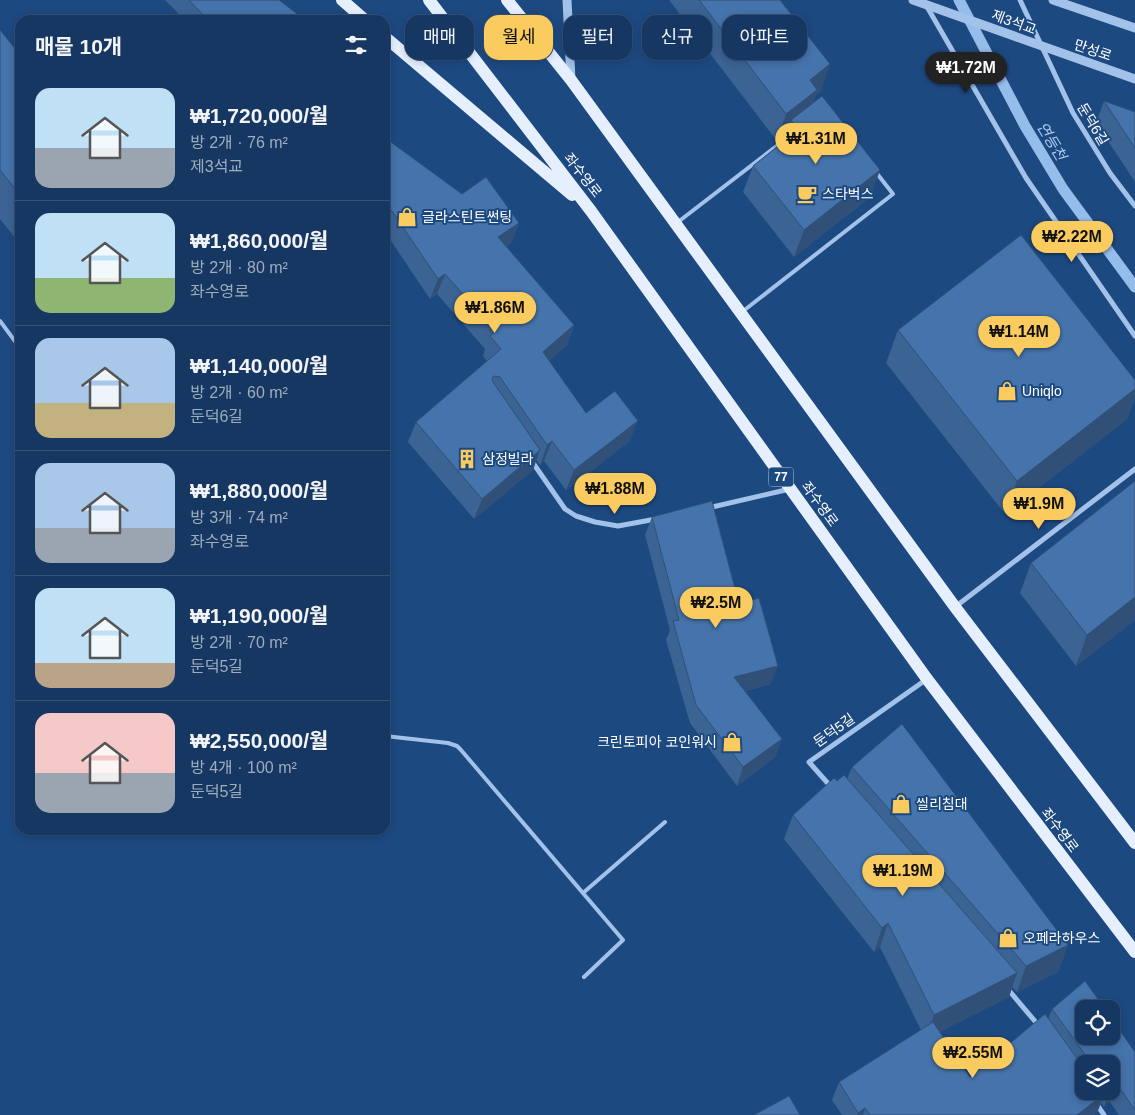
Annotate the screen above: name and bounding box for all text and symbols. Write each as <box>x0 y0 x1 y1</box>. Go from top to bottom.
street label: 제3석교 <box>989 7 1039 37</box>
chip: 매매 <box>405 15 474 60</box>
chip: 월세 <box>484 15 553 60</box>
chip: 필터 <box>563 15 632 60</box>
chip: 신규 <box>642 15 712 60</box>
chip: 아파트 <box>722 15 807 60</box>
icon: filters <box>342 31 370 59</box>
text: 매물 10개 <box>35 35 122 58</box>
street label: 만성로 <box>1072 36 1114 64</box>
pin: ₩1.72M <box>925 52 1007 94</box>
text: ₩1.72M <box>936 59 996 76</box>
street label: 둔덕6길 <box>1074 100 1112 148</box>
text: ₩1,720,000/월 <box>190 104 328 127</box>
icon: home <box>75 108 135 168</box>
water label: 연등천 <box>1034 119 1071 165</box>
pin: ₩1.31M <box>775 122 857 165</box>
text: ₩1.31M <box>786 130 846 147</box>
text: 방 2개 · 76 m² <box>190 134 288 151</box>
street label: 좌수영로 <box>561 150 605 200</box>
text: 제3석교 <box>190 158 243 175</box>
cafe icon: 스타벅스 <box>796 183 818 205</box>
place label: 스타벅스 <box>822 186 874 202</box>
shop icon: 글라스틴트썬팅 <box>396 206 418 228</box>
place label: 글라스틴트썬팅 <box>422 209 512 225</box>
pin: ₩2.22M <box>1031 220 1113 263</box>
text: ₩2.22M <box>1042 228 1102 245</box>
text: ₩1,860,000/월 <box>190 229 328 252</box>
icon: home <box>75 233 135 293</box>
text: 방 2개 · 80 m² <box>190 259 288 276</box>
text: 좌수영로 <box>190 283 249 300</box>
pin: ₩1.86M <box>454 292 536 334</box>
text: ₩1.86M <box>465 299 525 316</box>
pin: ₩1.14M <box>978 316 1060 358</box>
text: ₩1.14M <box>989 323 1049 340</box>
text: ₩1,140,000/월 <box>190 354 328 377</box>
icon: home <box>75 358 135 418</box>
shop icon: Uniqlo <box>996 380 1018 402</box>
place label: Uniqlo <box>1022 383 1062 399</box>
text: 방 2개 · 60 m² <box>190 384 288 401</box>
text: 둔덕6길 <box>190 408 243 425</box>
building icon: 삼정빌라 <box>456 448 478 470</box>
place label: 삼정빌라 <box>482 451 534 467</box>
road number: 77 <box>768 468 794 487</box>
pin: ₩1.88M <box>574 472 656 515</box>
street label: 좌수영로 <box>798 478 842 530</box>
text: ₩1,880,000/월 <box>190 479 328 502</box>
text: ₩1.88M <box>585 480 645 497</box>
icon: home <box>75 483 135 543</box>
pin: ₩1.9M <box>1004 488 1074 530</box>
text: ₩1.9M <box>1014 495 1064 512</box>
text: 방 3개 · 74 m² <box>190 509 288 526</box>
text: 좌수영로 <box>190 533 249 550</box>
pin: ₩2.5M <box>681 586 751 629</box>
text: ₩2.5M <box>691 594 741 611</box>
text: ₩1,190,000/월 <box>190 604 328 627</box>
icon: home <box>75 608 135 668</box>
text: 방 2개 · 70 m² <box>190 634 288 651</box>
text: 둔덕5길 <box>190 658 243 675</box>
street label: 둔덕5길 <box>810 710 858 750</box>
text: ₩2,550,000/월 <box>190 729 328 752</box>
shop icon: 크린토피아 코인워시 <box>721 731 743 753</box>
icon: home <box>75 733 135 793</box>
place label: 크린토피아 코인워시 <box>597 734 717 750</box>
text: 방 4개 · 100 m² <box>190 759 297 776</box>
text: 둔덕5길 <box>190 783 243 800</box>
shop icon: 씰리침대 <box>890 793 912 815</box>
place label: 씰리침대 <box>916 796 968 812</box>
street label: 좌수영로 <box>1038 805 1082 855</box>
pin: ₩1.19M <box>862 854 944 897</box>
text: ₩1.19M <box>873 862 933 879</box>
shop icon: 오페라하우스 <box>997 927 1019 949</box>
place label: 오페라하우스 <box>1023 930 1100 946</box>
map controls <box>1075 1000 1120 1100</box>
button: locate <box>1075 1000 1120 1045</box>
pin: ₩2.55M <box>932 1036 1014 1079</box>
text: ₩2.55M <box>943 1044 1003 1061</box>
button: layers <box>1075 1055 1120 1100</box>

